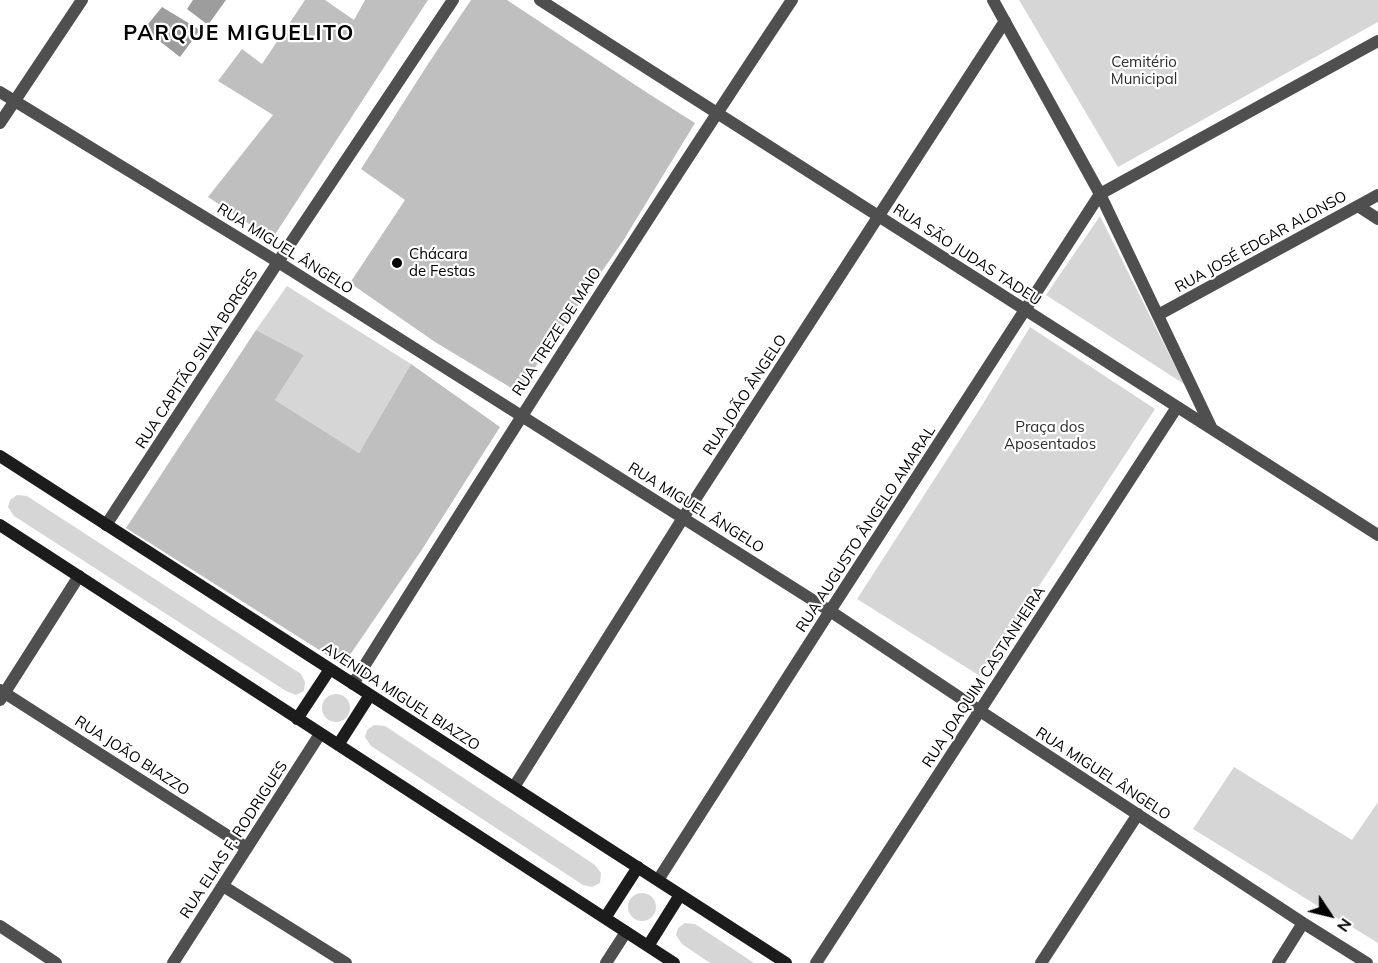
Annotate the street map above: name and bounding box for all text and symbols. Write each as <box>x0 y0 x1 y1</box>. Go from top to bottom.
district label: PARQUE MIGUELITO <box>123 21 355 47</box>
park label: Cemitério Municipal <box>1111 53 1177 88</box>
street label: RUA JOSÉ EDGAR ALONSO <box>1172 187 1350 297</box>
street label: RUA MIGUEL ÂNGELO <box>214 200 356 298</box>
street label: RUA SÃO JUDAS TADEU <box>890 200 1044 310</box>
place label: Chácara de Festas <box>409 245 475 280</box>
marker: Chácara de Festas <box>390 256 404 270</box>
street label: RUA TREZE DE MAIO <box>509 264 605 400</box>
street label: RUA CAPITÃO SILVA BORGES <box>132 266 262 452</box>
street label: RUA JOÃO ÂNGELO <box>699 331 791 459</box>
park label: Praça dos Aposentados <box>1004 418 1096 453</box>
street label: RUA AUGUSTO ÂNGELO AMARAL <box>792 422 940 636</box>
street label: RUA MIGUEL ÂNGELO <box>625 459 767 557</box>
street label: RUA JOAQUIM CASTANHEIRA <box>919 583 1049 771</box>
street label: AVENIDA MIGUEL BIAZZO <box>319 639 483 755</box>
street label: RUA JOÃO BIAZZO <box>71 712 193 800</box>
street label: RUA MIGUEL ÂNGELO <box>1032 724 1174 824</box>
street label: RUA ELIAS F. RODRIGUES <box>176 758 292 922</box>
north arrow <box>1300 885 1360 945</box>
text: N <box>1333 915 1356 936</box>

